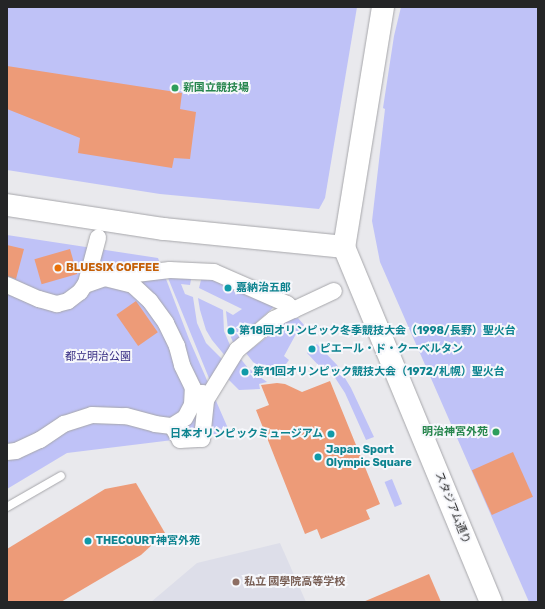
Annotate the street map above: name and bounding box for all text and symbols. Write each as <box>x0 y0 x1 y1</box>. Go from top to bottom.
place label: 新国立競技場 <box>183 81 249 95</box>
marker: 新国立競技場 <box>170 83 180 93</box>
place label: BLUESIX COFFEE <box>66 261 159 275</box>
marker: BLUESIX COFFEE <box>53 263 63 273</box>
place label: 嘉納治五郎 <box>236 281 291 295</box>
marker: 嘉納治五郎 <box>223 283 233 293</box>
place label: 第18回オリンピック冬季競技大会（1998/長野）聖火台 <box>239 324 516 338</box>
marker: 第18回オリンピック冬季競技大会（1998/長野）聖火台 <box>226 326 236 336</box>
place label: ピエール・ド・クーベルタン <box>320 342 463 356</box>
marker: ピエール・ド・クーベルタン <box>307 344 317 354</box>
park label: 都立明治公園 <box>65 350 131 364</box>
place label: 第11回オリンピック競技大会（1972/札幌）聖火台 <box>253 365 505 379</box>
marker: 第11回オリンピック競技大会（1972/札幌）聖火台 <box>240 367 250 377</box>
place label: 明治神宮外苑 <box>422 425 488 439</box>
place label: 日本オリンピックミュージアム <box>169 427 323 441</box>
marker: 明治神宮外苑 <box>491 427 501 437</box>
marker: 日本オリンピックミュージアム <box>326 429 336 439</box>
place label: Japan Sport Olympic Square <box>326 444 412 470</box>
marker: Japan Sport Olympic Square <box>313 452 323 462</box>
street label: スタジアム通り <box>431 470 473 546</box>
place label: THECOURT神宮外苑 <box>96 534 200 548</box>
marker: THECOURT神宮外苑 <box>83 536 93 546</box>
place label: 私立 國學院高等学校 <box>244 575 345 589</box>
marker: 私立 國學院高等学校 <box>231 577 241 587</box>

